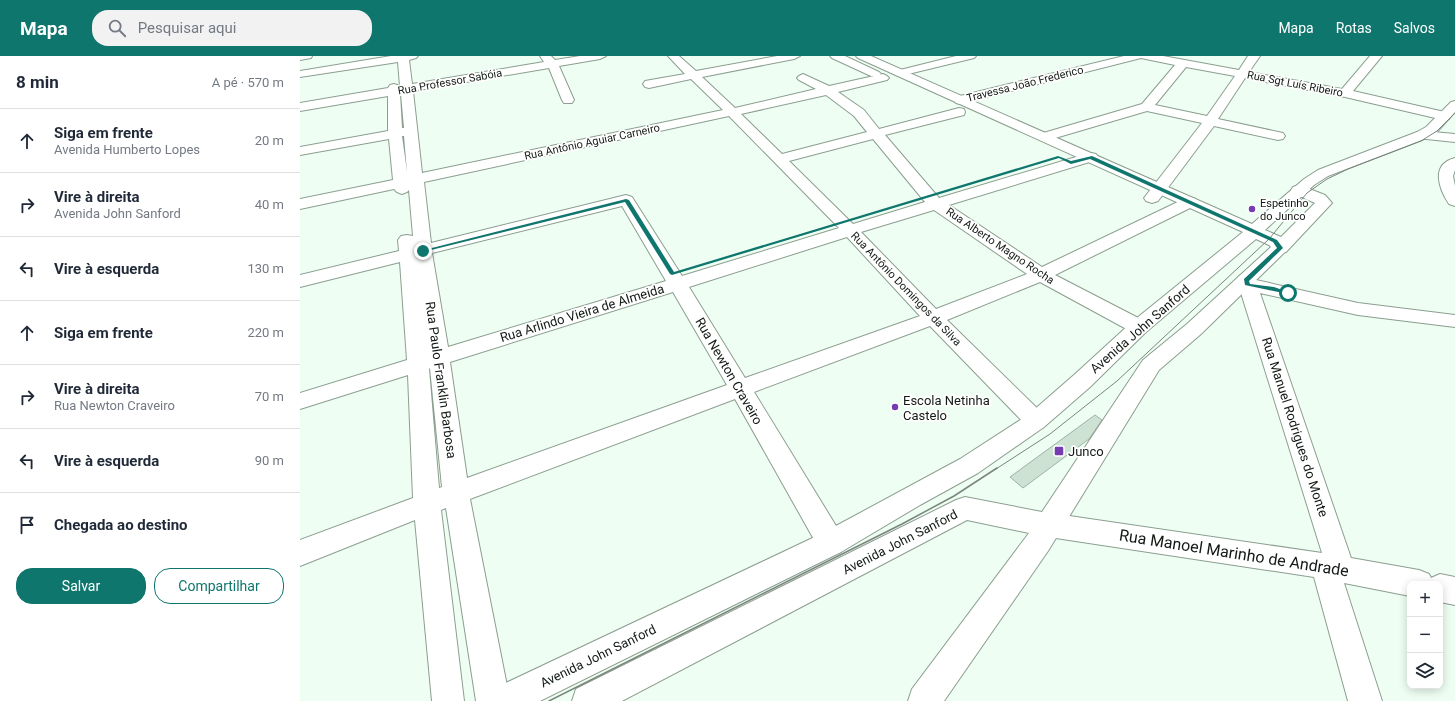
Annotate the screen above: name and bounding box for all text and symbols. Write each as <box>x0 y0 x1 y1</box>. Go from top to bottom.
search box <box>92 10 372 46</box>
text: Mapa <box>20 17 68 40</box>
icon: search <box>106 17 128 39</box>
text: Pesquisar aqui <box>138 19 236 37</box>
text: Mapa <box>1278 20 1314 36</box>
text: Rotas <box>1336 20 1372 36</box>
text: Salvos <box>1394 20 1435 36</box>
street label: Travessa João Frederico <box>965 63 1085 105</box>
street label: Rua Professor Sabóia <box>397 66 503 98</box>
street label: Rua Sgt Luís Ribeiro <box>1246 68 1344 100</box>
text: 8 min <box>16 72 59 92</box>
text: A pé · 570 m <box>212 75 284 90</box>
street label: Rua Antônio Aguiar Carneiro <box>523 121 661 163</box>
text: Siga em frente <box>54 124 153 142</box>
icon: ahead <box>16 130 38 152</box>
text: 20 m <box>255 133 284 148</box>
text: Avenida Humberto Lopes <box>54 142 200 157</box>
text: Vire à direita <box>54 188 140 206</box>
icon: right <box>16 194 38 216</box>
text: 40 m <box>255 197 284 212</box>
place label: Espetinho do Junco <box>1260 197 1309 223</box>
marker: Espetinho do Junco <box>1247 204 1257 214</box>
street label: Rua Alberto Magno Rocha <box>943 205 1057 287</box>
text: Avenida John Sanford <box>54 206 181 221</box>
street label: Rua Antônio Domingos da Silva <box>848 229 964 349</box>
route end <box>414 242 432 260</box>
icon: left <box>16 258 38 280</box>
text: Vire à esquerda <box>54 260 159 278</box>
text: 130 m <box>247 261 284 276</box>
street label: Rua Arlindo Vieira de Almeida <box>498 281 666 345</box>
street label: Avenida John Sanford <box>1087 282 1193 376</box>
route start <box>1279 284 1297 302</box>
street label: Rua Paulo Franklin Barbosa <box>423 301 459 459</box>
street label: Rua Newton Craveiro <box>692 315 766 427</box>
icon: ahead <box>16 322 38 344</box>
text: Siga em frente <box>54 324 153 342</box>
text: 220 m <box>247 325 284 340</box>
street label: Rua Manuel Rodrigues do Monte <box>1259 335 1331 519</box>
text: Vire à direita <box>54 380 140 398</box>
icon: right <box>16 386 38 408</box>
text: 70 m <box>255 389 284 404</box>
place label: Escola Netinha Castelo <box>903 393 990 423</box>
text: Rua Newton Craveiro <box>54 398 175 413</box>
marker: Escola Netinha Castelo <box>890 402 900 412</box>
place label: Junco <box>1068 444 1104 459</box>
marker: Junco <box>1053 445 1065 457</box>
icon: left <box>16 450 38 472</box>
text: Vire à esquerda <box>54 452 159 470</box>
text: 90 m <box>255 453 284 468</box>
street label: Avenida John Sanford <box>840 507 960 577</box>
icon: arrive <box>16 514 38 536</box>
text: Chegada ao destino <box>54 516 188 534</box>
street label: Rua Manoel Marinho de Andrade <box>1118 525 1350 581</box>
button: Salvar <box>16 568 146 604</box>
button: Compartilhar <box>154 568 284 604</box>
map controls <box>1407 581 1443 689</box>
button: + <box>1407 581 1443 617</box>
button: − <box>1407 617 1443 653</box>
street label: Avenida John Sanford <box>538 621 658 691</box>
button: layers <box>1407 653 1443 689</box>

